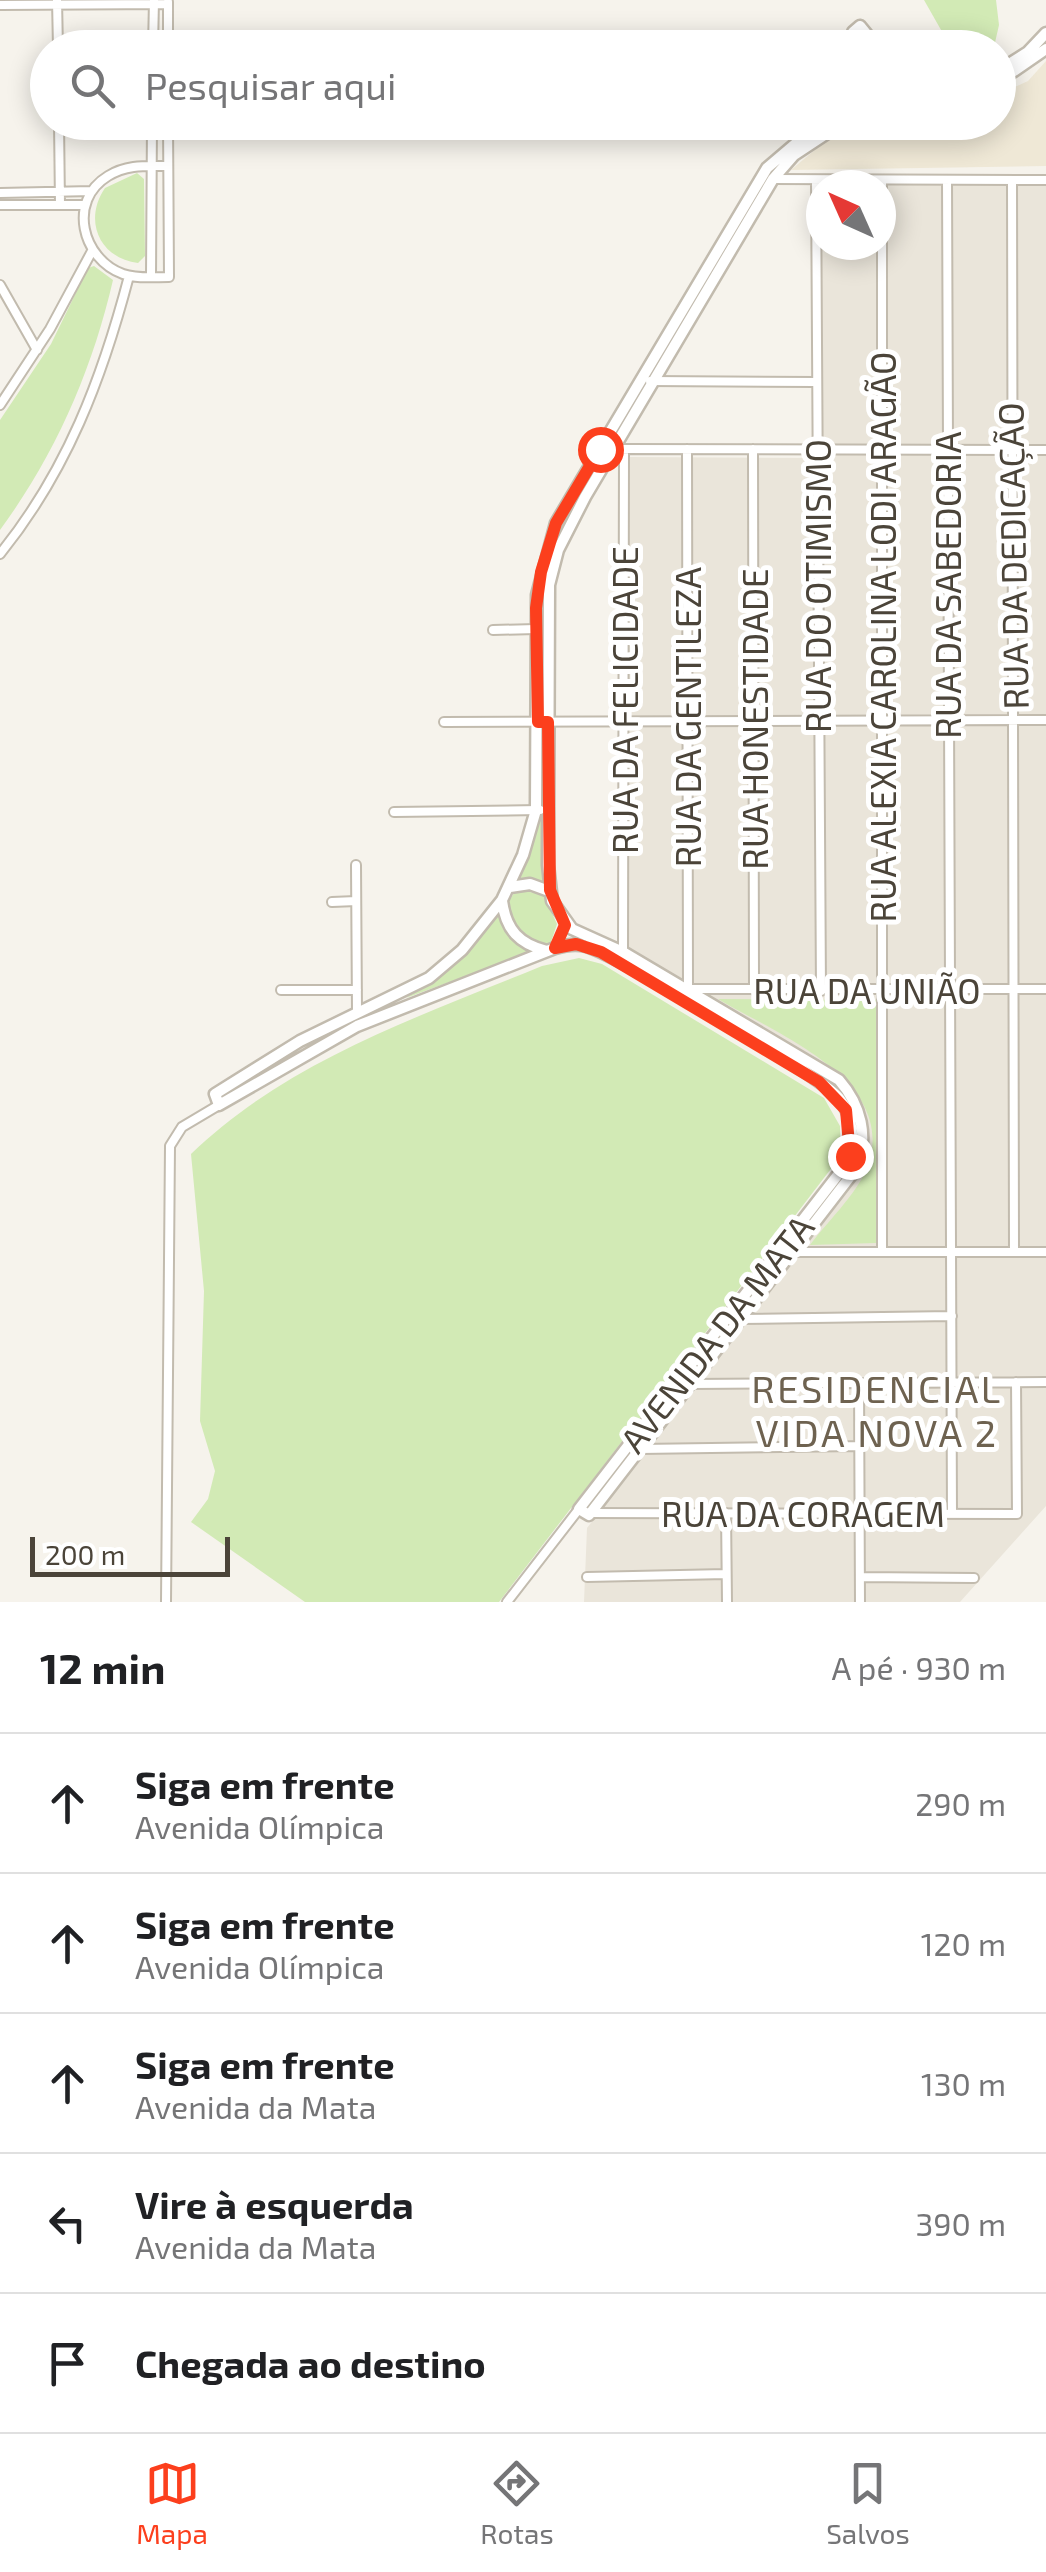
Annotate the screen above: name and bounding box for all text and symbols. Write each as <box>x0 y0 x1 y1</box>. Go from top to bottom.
search box <box>30 30 1016 140</box>
icon: search <box>65 58 120 113</box>
text: Pesquisar aqui <box>145 62 396 108</box>
north arrow <box>806 170 896 260</box>
street label: RUA ALEXIA CAROLINA LODI ARAGÃO <box>861 352 903 922</box>
street label: RUA DA DEDICAÇÃO <box>988 402 1038 710</box>
route start <box>578 427 624 473</box>
street label: RUA DA SABEDORIA <box>926 431 968 739</box>
street label: RUA DO OTIMISMO <box>796 439 838 733</box>
street label: RUA DA FELICIDADE <box>603 546 645 854</box>
street label: RUA DA GENTILEZA <box>666 567 708 867</box>
street label: RUA HONESTIDADE <box>733 568 775 870</box>
street label: RUA DA UNIÃO <box>753 969 981 1011</box>
route end <box>828 1134 874 1180</box>
street label: AVENIDA DA MATA <box>610 1206 822 1460</box>
district label: RESIDENCIAL VIDA NOVA 2 <box>751 1365 1003 1455</box>
street label: RUA DA CORAGEM <box>661 1492 945 1534</box>
scale bar <box>30 1532 230 1576</box>
text: 200 m <box>45 1537 125 1571</box>
text: 12 min <box>40 1642 165 1692</box>
text: A pé · 930 m <box>832 1648 1006 1686</box>
text: Siga em frente <box>135 1761 395 1807</box>
icon: ahead <box>40 1776 95 1831</box>
text: 290 m <box>915 1784 1006 1822</box>
text: Avenida Olímpica <box>135 1807 384 1845</box>
text: Siga em frente <box>135 1901 395 1947</box>
icon: ahead <box>40 1916 95 1971</box>
text: 120 m <box>921 1924 1006 1962</box>
text: Avenida Olímpica <box>135 1947 384 1985</box>
text: Siga em frente <box>135 2041 395 2087</box>
icon: ahead <box>40 2056 95 2111</box>
text: 130 m <box>921 2064 1006 2102</box>
text: Avenida da Mata <box>135 2087 376 2125</box>
text: Vire à esquerda <box>135 2181 414 2227</box>
icon: left <box>40 2196 95 2251</box>
text: 390 m <box>915 2204 1006 2242</box>
text: Avenida da Mata <box>135 2227 376 2265</box>
icon: arrive <box>40 2336 95 2391</box>
text: Chegada ao destino <box>135 2340 486 2386</box>
tab: Mapa <box>136 2456 208 2550</box>
tab: Rotas <box>480 2456 554 2550</box>
tab: Salvos <box>826 2456 910 2550</box>

